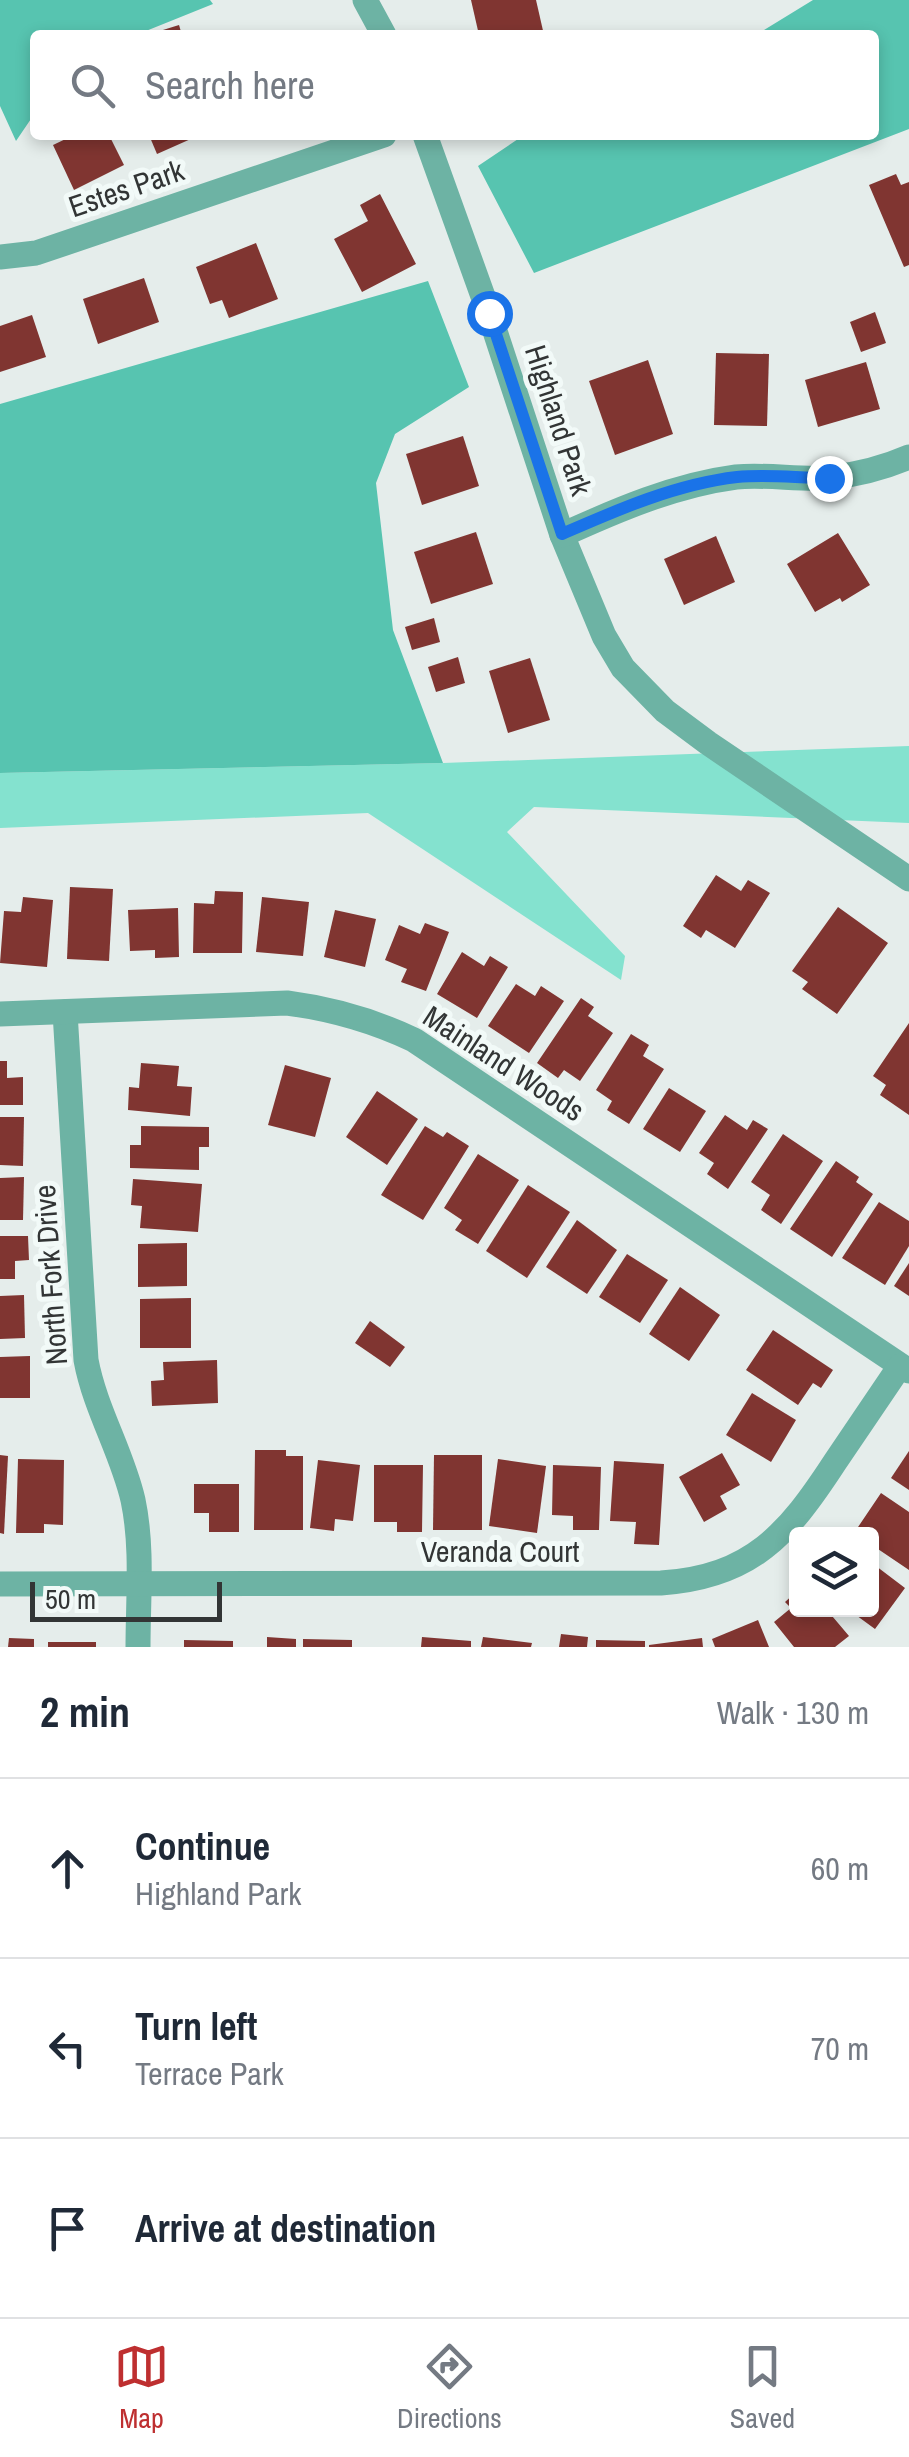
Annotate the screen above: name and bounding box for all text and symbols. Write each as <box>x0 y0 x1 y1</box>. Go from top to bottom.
search box <box>30 30 879 140</box>
icon: search <box>65 58 120 113</box>
text: Search here <box>145 60 315 111</box>
street label: Estes Park <box>63 149 189 226</box>
route start <box>467 291 513 337</box>
street label: Highland Park <box>516 340 602 501</box>
route end <box>807 456 853 502</box>
street label: Mainland Woods <box>416 996 592 1130</box>
street label: North Fork Drive <box>24 1184 76 1366</box>
map controls <box>789 1527 879 1617</box>
button: layers <box>789 1527 879 1617</box>
street label: Veranda Court <box>421 1531 579 1571</box>
scale bar <box>30 1577 222 1622</box>
text: 50 m <box>45 1580 96 1618</box>
text: 2 min <box>40 1684 130 1740</box>
text: Walk · 130 m <box>717 1691 869 1734</box>
text: Continue <box>135 1821 270 1872</box>
icon: ahead <box>40 1841 95 1896</box>
text: 60 m <box>811 1847 869 1890</box>
text: Highland Park <box>135 1872 301 1915</box>
text: Turn left <box>135 2001 257 2052</box>
icon: left <box>40 2021 95 2076</box>
text: 70 m <box>811 2027 869 2070</box>
text: Terrace Park <box>135 2052 284 2095</box>
icon: arrive <box>40 2201 95 2256</box>
text: Arrive at destination <box>135 2203 436 2254</box>
tab: Map <box>114 2339 169 2437</box>
tab: Directions <box>397 2339 502 2437</box>
tab: Saved <box>730 2339 795 2437</box>

